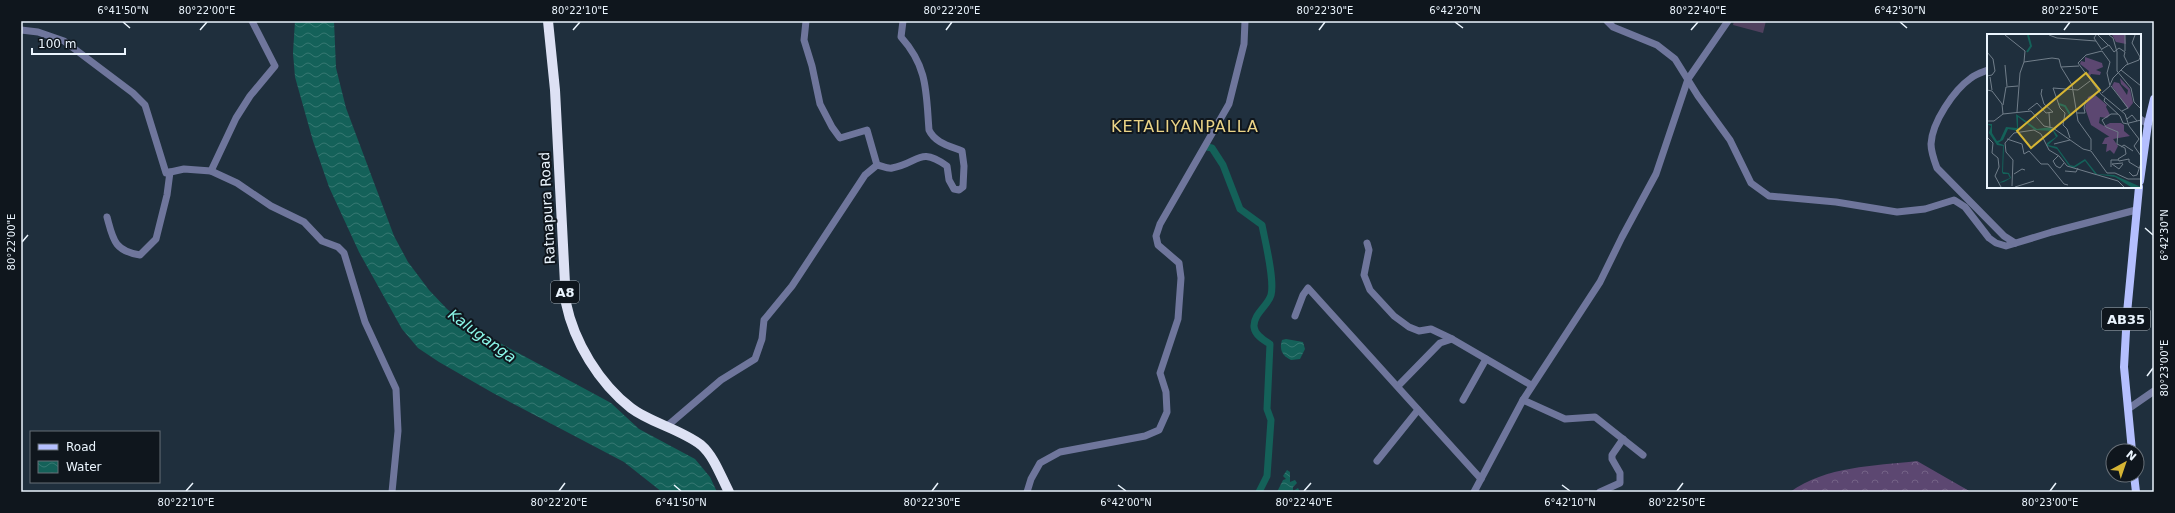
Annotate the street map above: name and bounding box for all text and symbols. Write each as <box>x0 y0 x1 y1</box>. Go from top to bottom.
text: 6°41'50"N <box>97 5 149 16</box>
text: 80°22'00"E <box>179 5 235 16</box>
text: 80°22'10"E <box>552 5 608 16</box>
text: 80°22'20"E <box>924 5 980 16</box>
text: 80°22'30"E <box>1297 5 1353 16</box>
text: 6°42'20"N <box>1429 5 1481 16</box>
text: 80°22'40"E <box>1670 5 1726 16</box>
text: 6°42'30"N <box>1874 5 1926 16</box>
text: 80°22'50"E <box>2042 5 2098 16</box>
scale bar <box>32 30 125 56</box>
inset map <box>1987 34 2141 188</box>
text: 100 m <box>38 37 76 51</box>
district label: KETALIYANPALLA <box>1111 117 1259 136</box>
street label: Ratnapura Road <box>536 151 558 265</box>
text: 6°42'30"N <box>2159 209 2170 261</box>
text: 80°22'00"E <box>6 214 17 270</box>
road number: A8 <box>551 281 579 303</box>
water label: Kaluganga <box>445 305 519 367</box>
road number: AB35 <box>2102 308 2150 330</box>
text: 80°23'00"E <box>2159 340 2170 396</box>
legend <box>30 431 160 483</box>
text: Road <box>66 440 96 454</box>
north arrow <box>2105 443 2145 483</box>
text: N <box>2123 448 2139 464</box>
text: Water <box>66 460 102 474</box>
text: 80°22'10"E <box>158 497 214 508</box>
text: 80°22'20"E <box>531 497 587 508</box>
text: 6°41'50"N <box>655 497 707 508</box>
text: 80°22'30"E <box>904 497 960 508</box>
text: 6°42'00"N <box>1100 497 1152 508</box>
text: 80°22'40"E <box>1276 497 1332 508</box>
text: 6°42'10"N <box>1544 497 1596 508</box>
text: 80°22'50"E <box>1649 497 1705 508</box>
text: 80°23'00"E <box>2022 497 2078 508</box>

